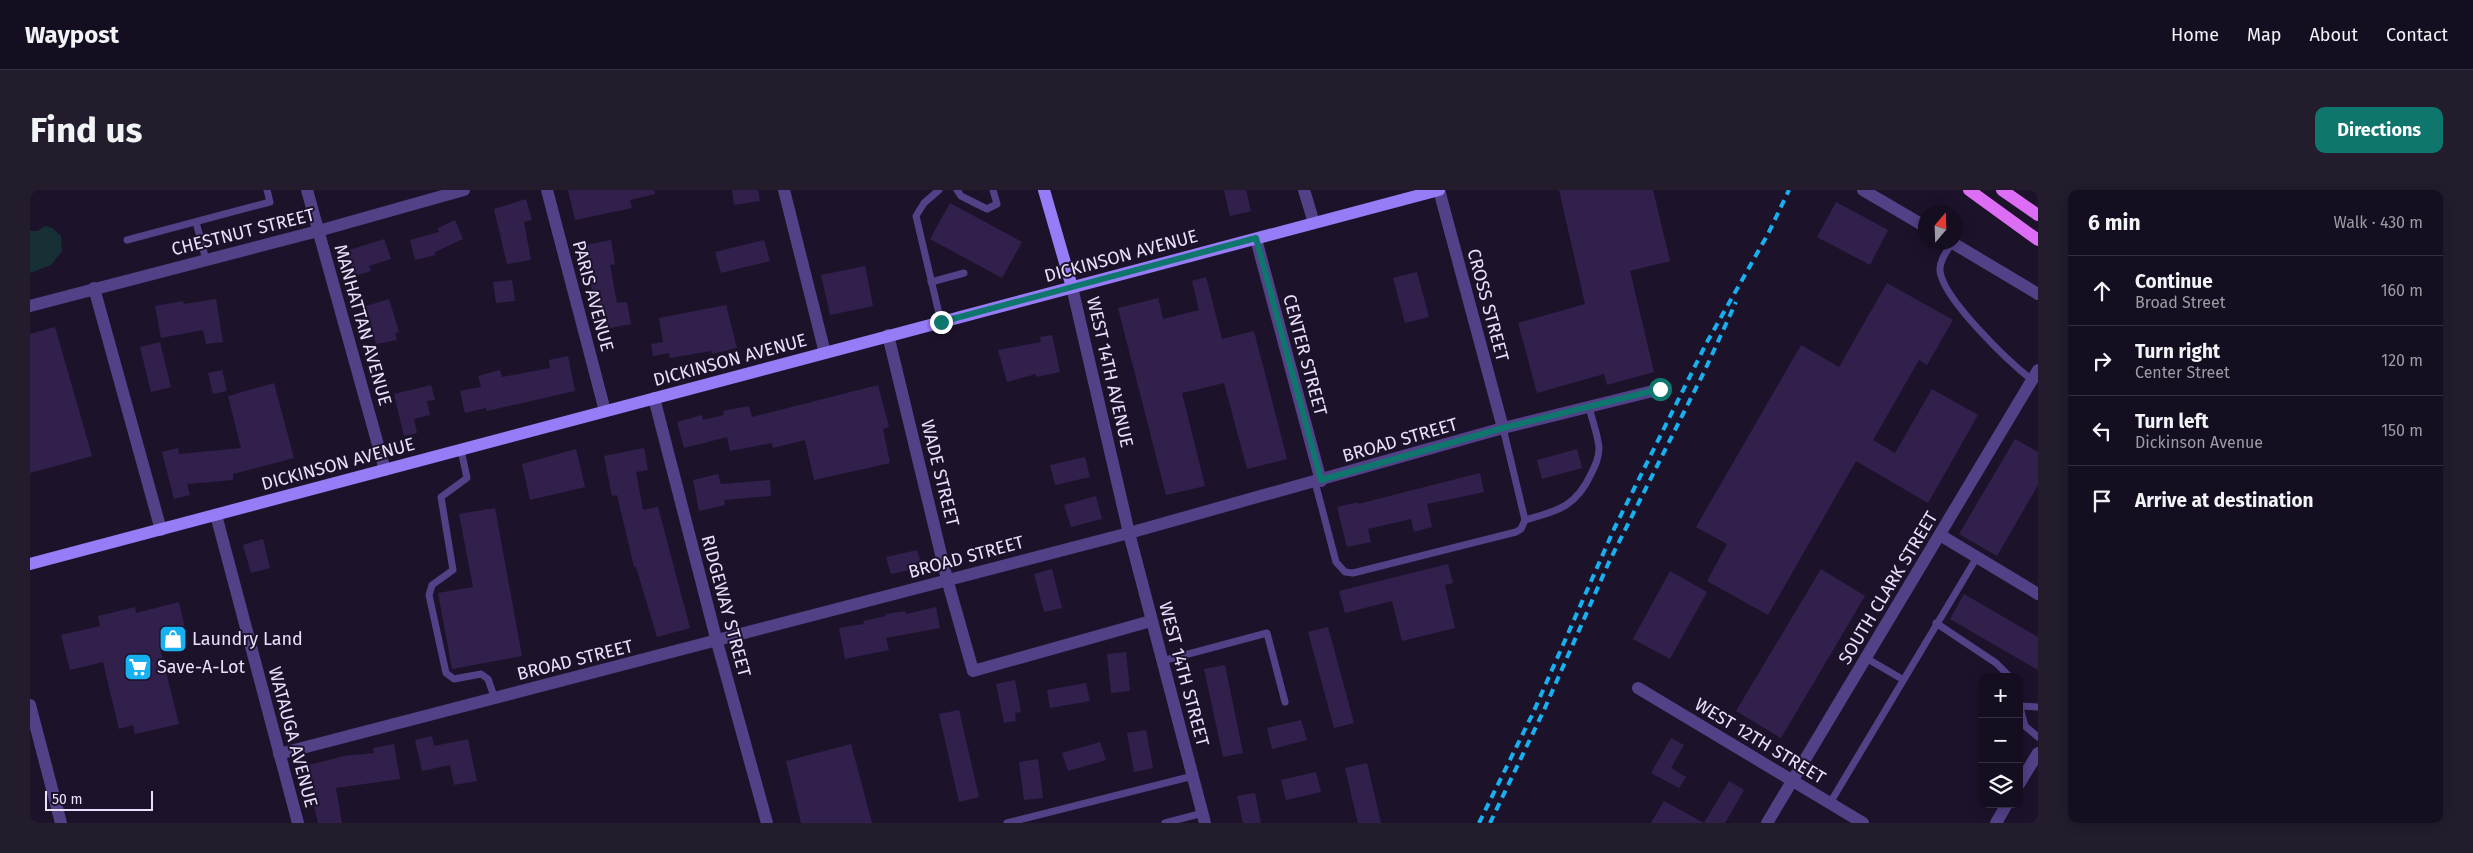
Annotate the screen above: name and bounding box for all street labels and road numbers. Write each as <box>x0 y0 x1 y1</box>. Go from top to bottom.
street label: CHESTNUT STREET <box>169 203 318 260</box>
street label: DICKINSON AVENUE <box>1042 225 1200 287</box>
street label: PARIS AVENUE <box>568 238 618 354</box>
street label: MANHATTAN AVENUE <box>329 242 397 408</box>
street label: CROSS STREET <box>1462 246 1514 364</box>
street label: CENTER STREET <box>1278 292 1332 419</box>
street label: WEST 14TH AVENUE <box>1082 294 1138 450</box>
street label: DICKINSON AVENUE <box>651 329 809 391</box>
street label: BROAD STREET <box>1340 413 1461 467</box>
street label: WADE STREET <box>916 417 964 529</box>
street label: DICKINSON AVENUE <box>259 433 417 495</box>
street label: SOUTH CLARK STREET <box>1834 507 1943 668</box>
street label: BROAD STREET <box>906 531 1027 583</box>
street label: RIDGEWAY STREET <box>696 533 756 680</box>
street label: WEST 14TH STREET <box>1154 599 1214 749</box>
street label: BROAD STREET <box>515 635 636 685</box>
street label: WATAUGA AVENUE <box>264 664 322 810</box>
street label: WEST 12TH STREET <box>1691 693 1830 789</box>

